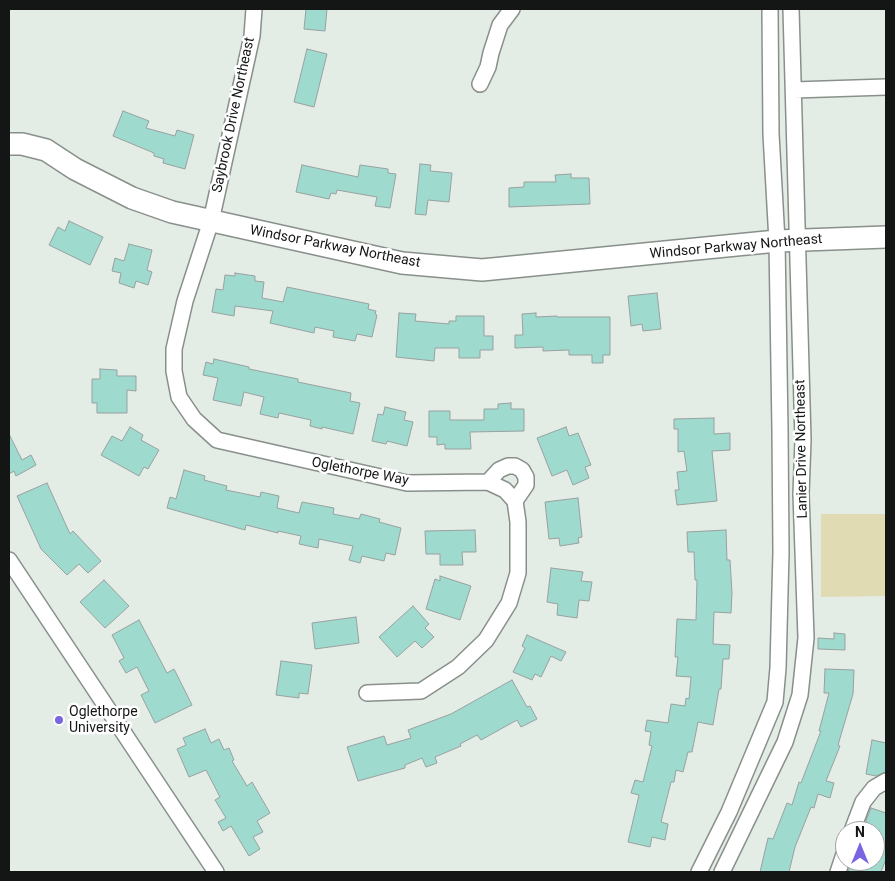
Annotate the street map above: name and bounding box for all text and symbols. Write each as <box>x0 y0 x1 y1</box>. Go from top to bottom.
street label: Saybrook Drive Northeast <box>209 36 259 194</box>
street label: Windsor Parkway Northeast <box>248 222 422 272</box>
street label: Windsor Parkway Northeast <box>649 231 823 263</box>
street label: Lanier Drive Northeast <box>792 379 812 519</box>
street label: Oglethorpe Way <box>310 454 410 490</box>
place label: Oglethorpe University <box>69 704 138 736</box>
marker: Oglethorpe University <box>53 714 65 726</box>
north arrow <box>835 821 885 871</box>
text: N <box>855 824 865 840</box>

